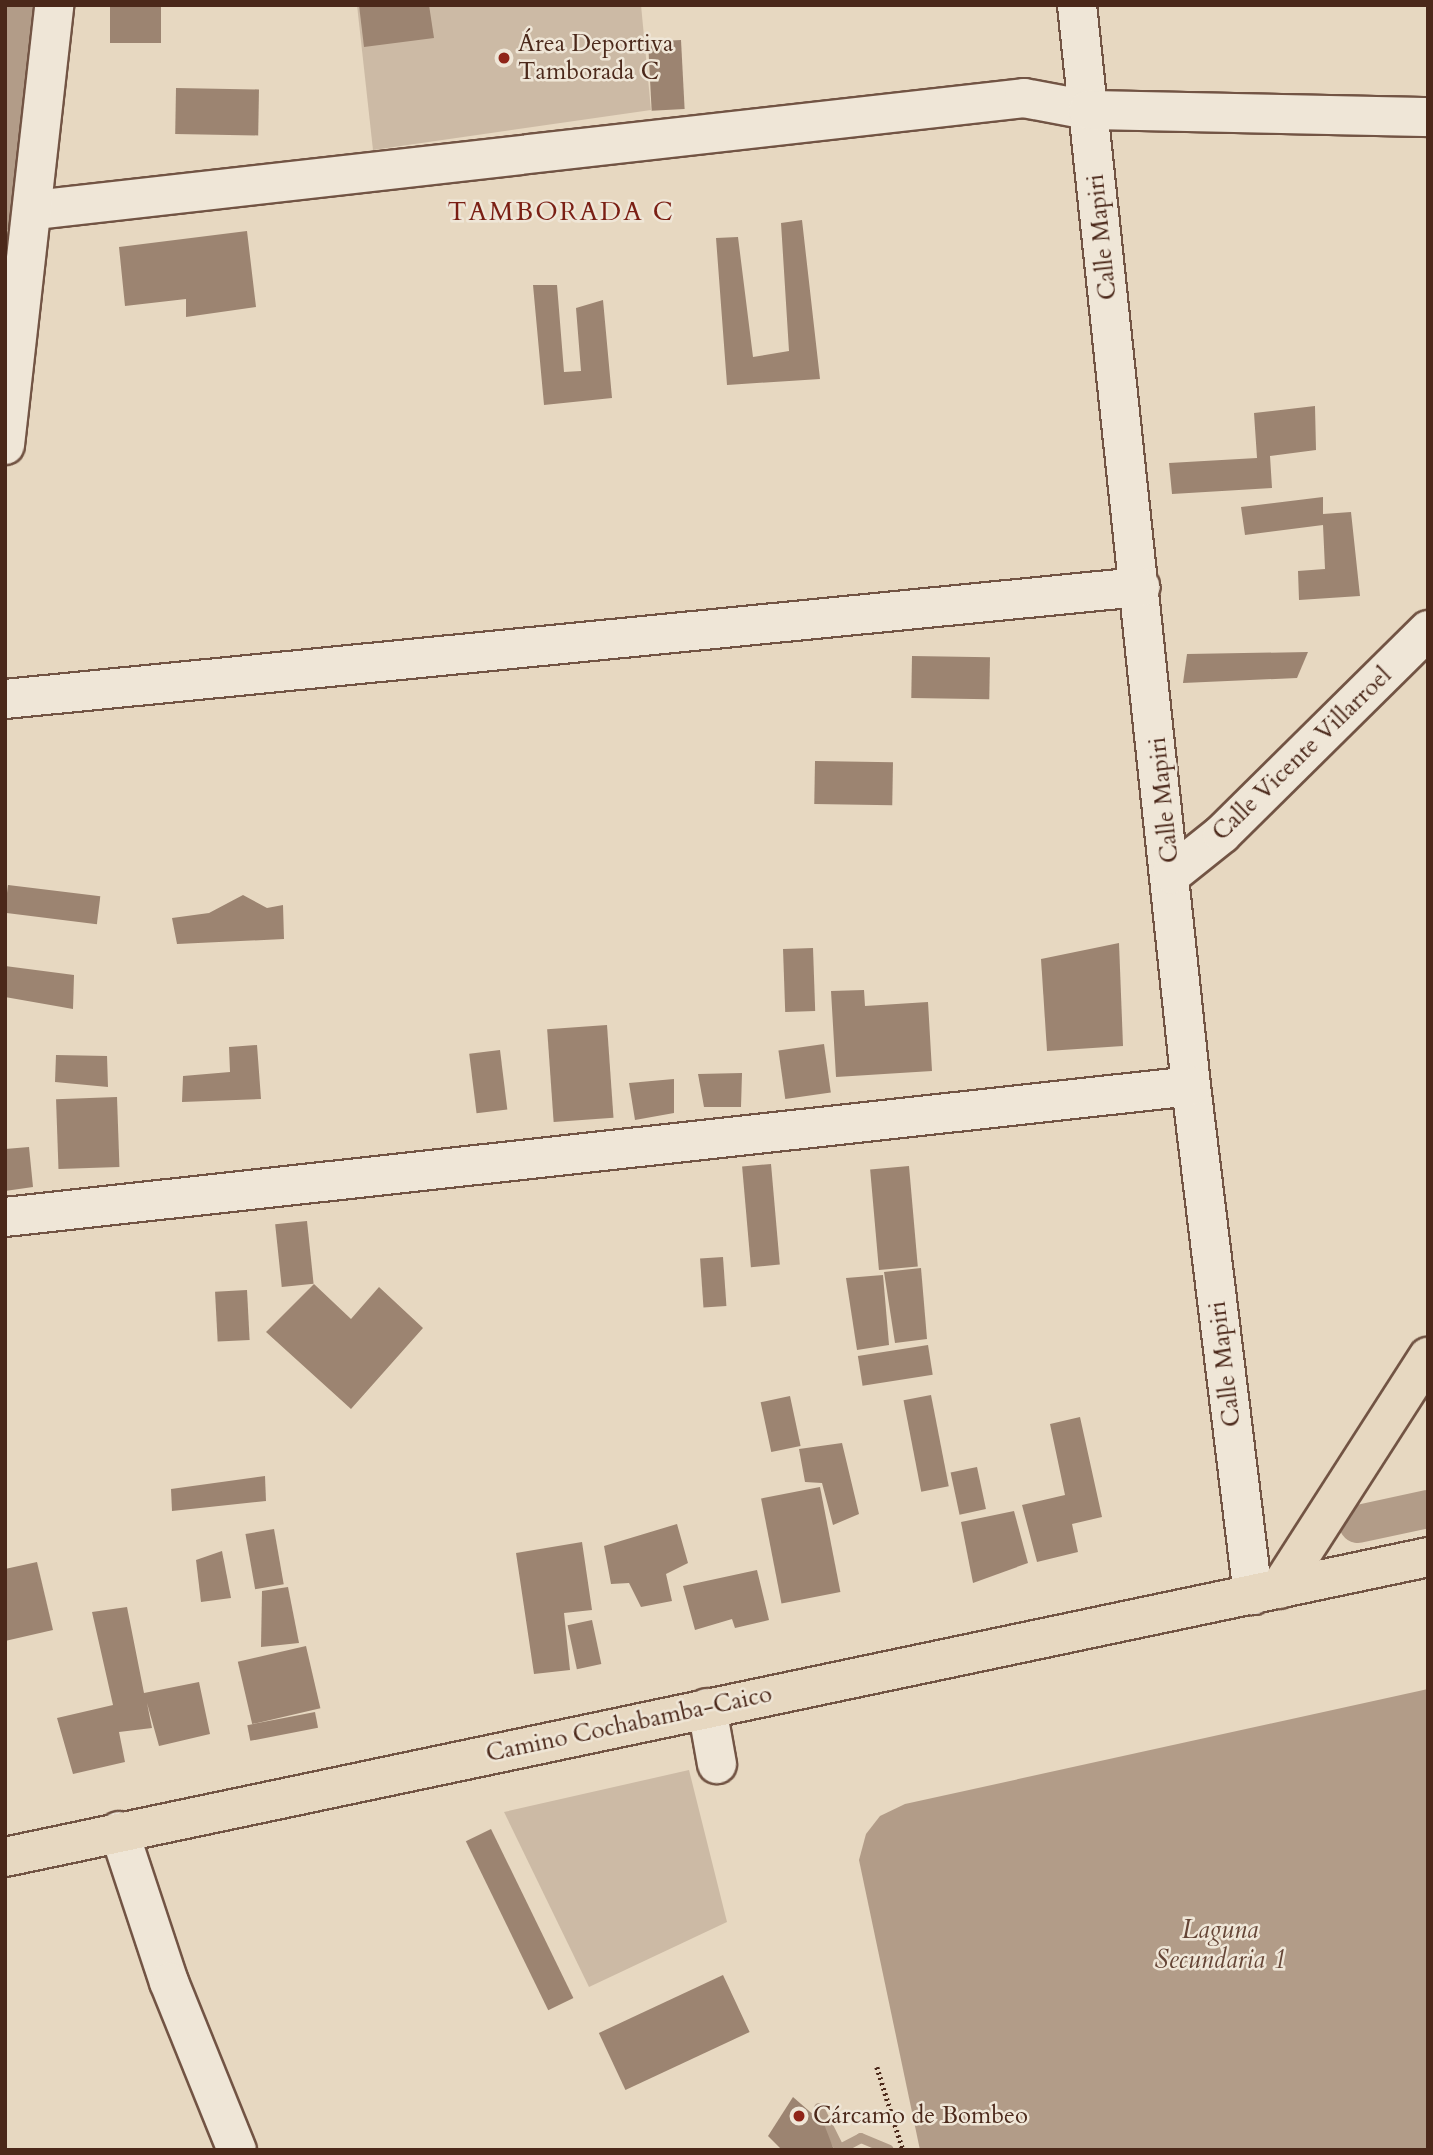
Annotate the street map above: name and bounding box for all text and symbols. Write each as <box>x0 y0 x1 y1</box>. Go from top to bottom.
place label: Área Deportiva Tamborada C <box>518 30 673 86</box>
marker: Área Deportiva Tamborada C <box>496 50 512 66</box>
street label: Calle Mapiri <box>1081 173 1123 301</box>
district label: TAMBORADA C <box>449 196 673 228</box>
street label: Calle Vicente Villarroel <box>1207 661 1397 847</box>
street label: Calle Mapiri <box>1143 736 1185 864</box>
street label: Calle Mapiri <box>1203 1300 1247 1428</box>
street label: Camino Cochabamba-Caico <box>483 1680 775 1768</box>
water label: Laguna Secundaria 1 <box>1155 1914 1285 1976</box>
place label: Cárcamo de Bombeo <box>813 2102 1028 2130</box>
marker: Cárcamo de Bombeo <box>791 2108 807 2124</box>

